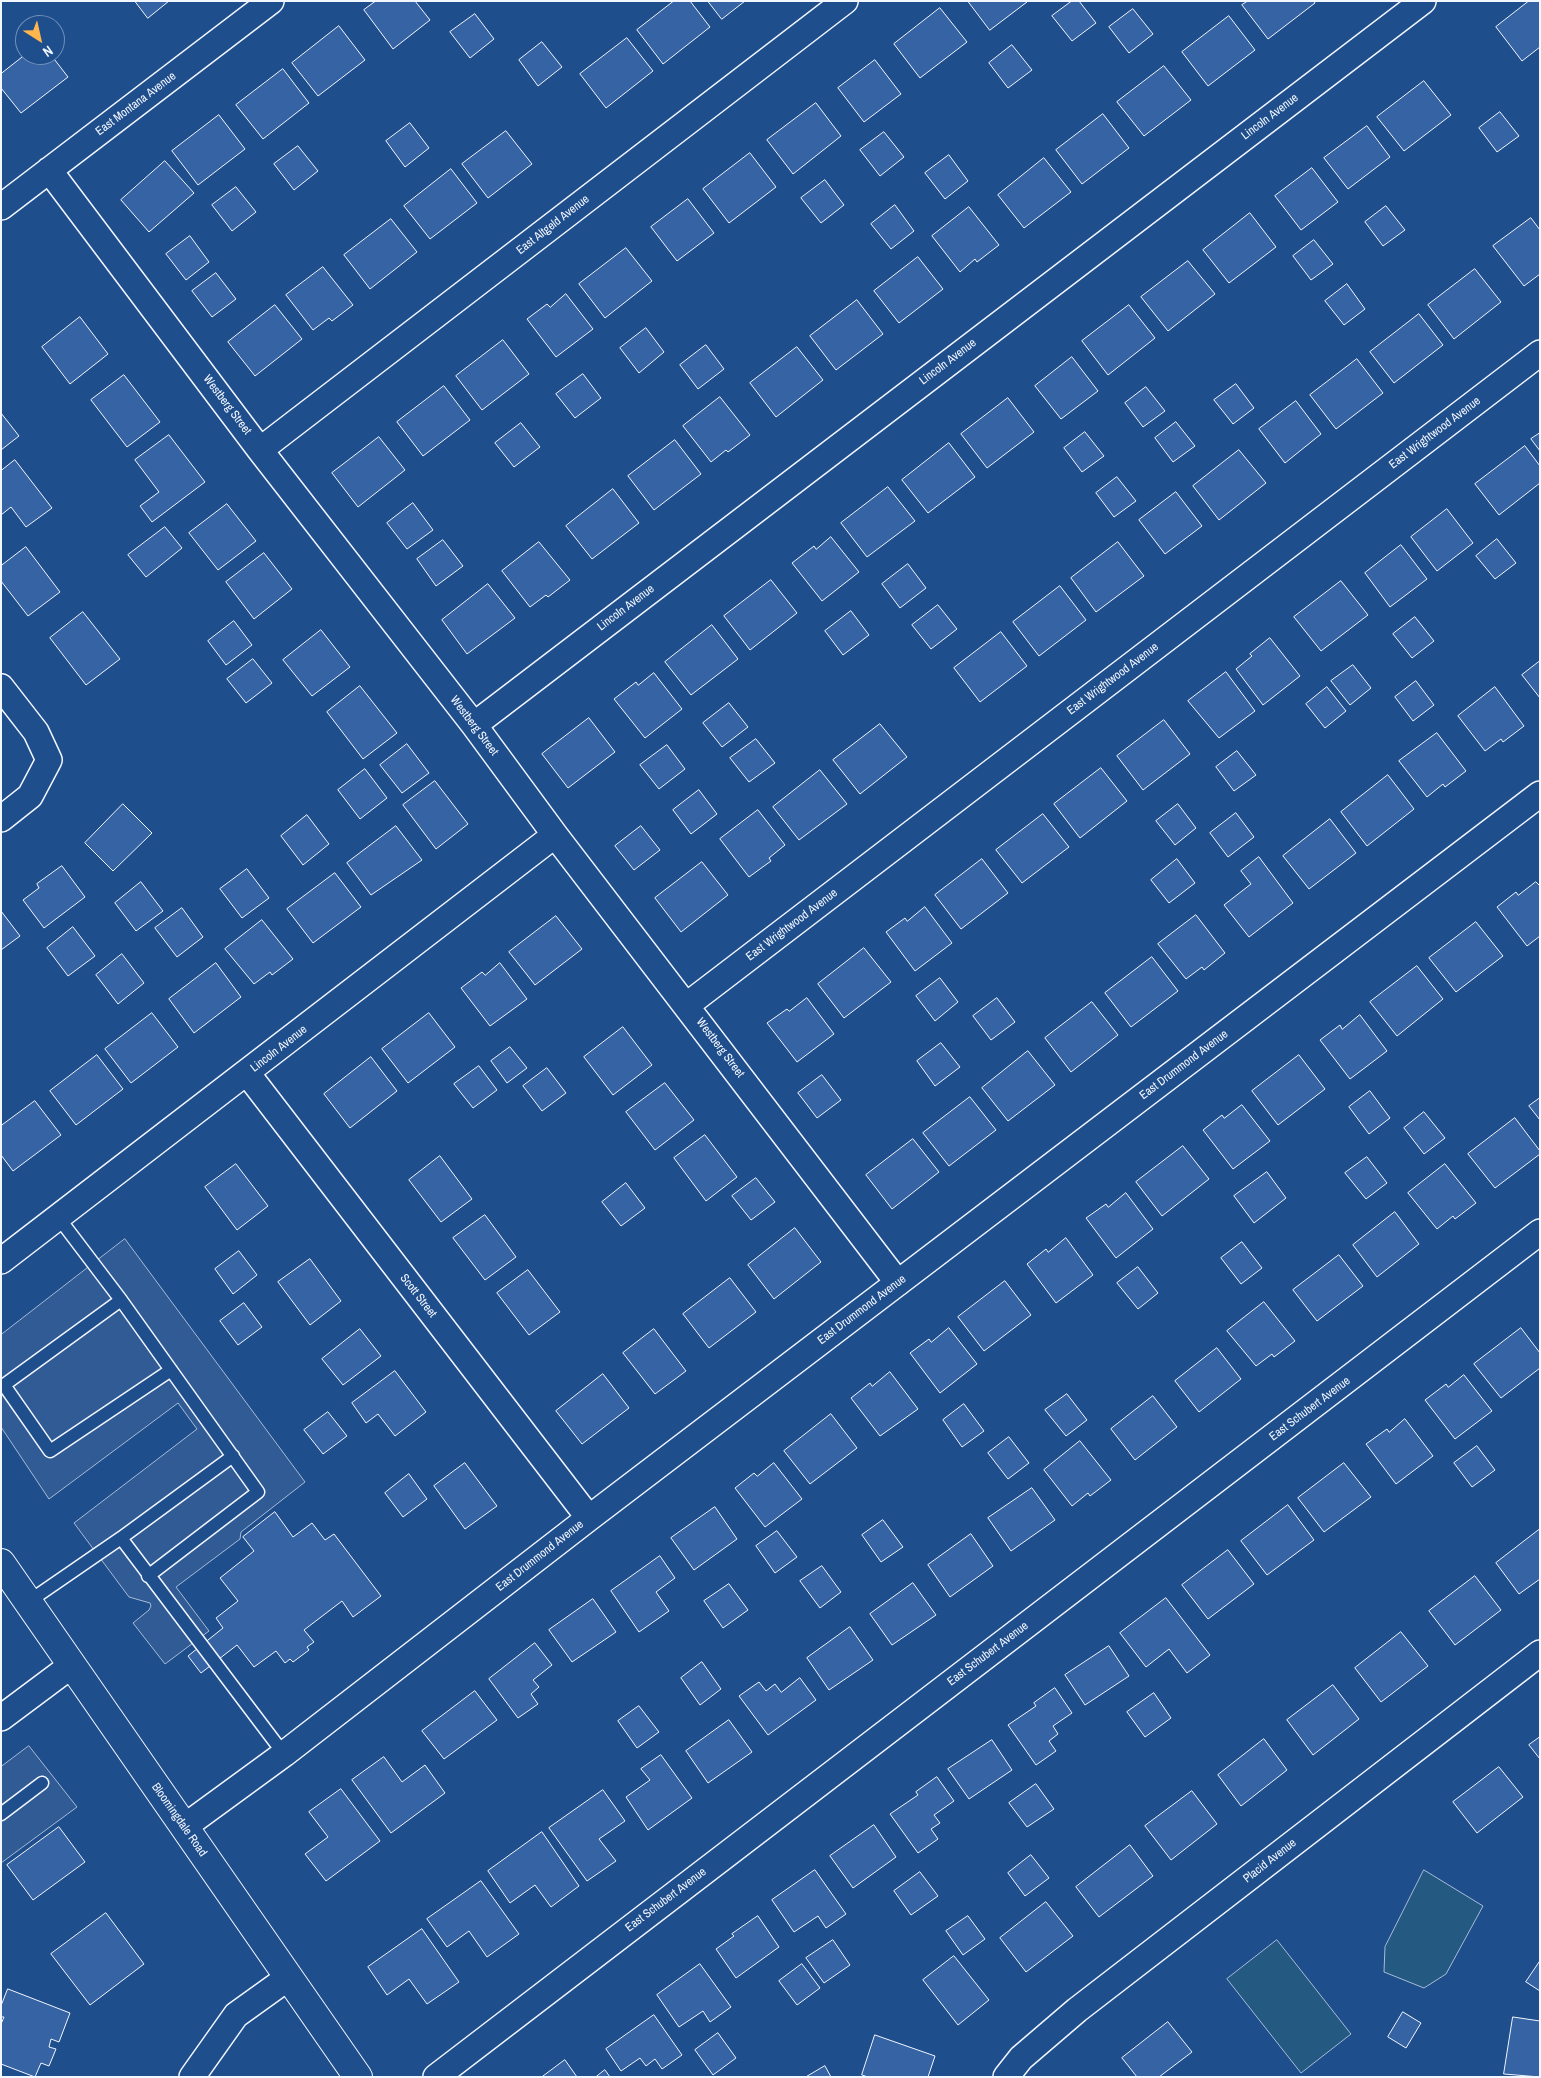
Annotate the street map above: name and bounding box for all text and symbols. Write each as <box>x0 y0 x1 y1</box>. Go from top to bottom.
north arrow <box>15 15 65 65</box>
text: N <box>39 42 57 61</box>
street label: East Montana Avenue <box>93 69 179 139</box>
street label: Lincoln Avenue <box>1239 91 1301 143</box>
street label: East Altgeld Avenue <box>514 192 592 258</box>
street label: Lincoln Avenue <box>917 336 979 388</box>
street label: Westberg Street <box>200 372 254 438</box>
street label: East Wrightwood Avenue <box>1386 394 1484 472</box>
street label: Lincoln Avenue <box>595 582 657 634</box>
street label: East Wrightwood Avenue <box>1064 640 1162 718</box>
street label: Westberg Street <box>447 693 501 759</box>
street label: East Wrightwood Avenue <box>743 886 841 964</box>
street label: Westberg Street <box>693 1015 747 1081</box>
street label: Lincoln Avenue <box>248 1022 310 1076</box>
street label: East Drummond Avenue <box>1137 1027 1231 1103</box>
street label: Scott Street <box>396 1271 440 1321</box>
street label: East Drummond Avenue <box>815 1272 909 1348</box>
street label: East Schubert Avenue <box>1267 1374 1353 1444</box>
street label: East Drummond Avenue <box>493 1517 587 1595</box>
street label: East Schubert Avenue <box>945 1619 1031 1689</box>
street label: Bloomingdale Road <box>148 1780 210 1860</box>
street label: Placid Avenue <box>1241 1836 1299 1886</box>
street label: East Schubert Avenue <box>623 1865 709 1935</box>

